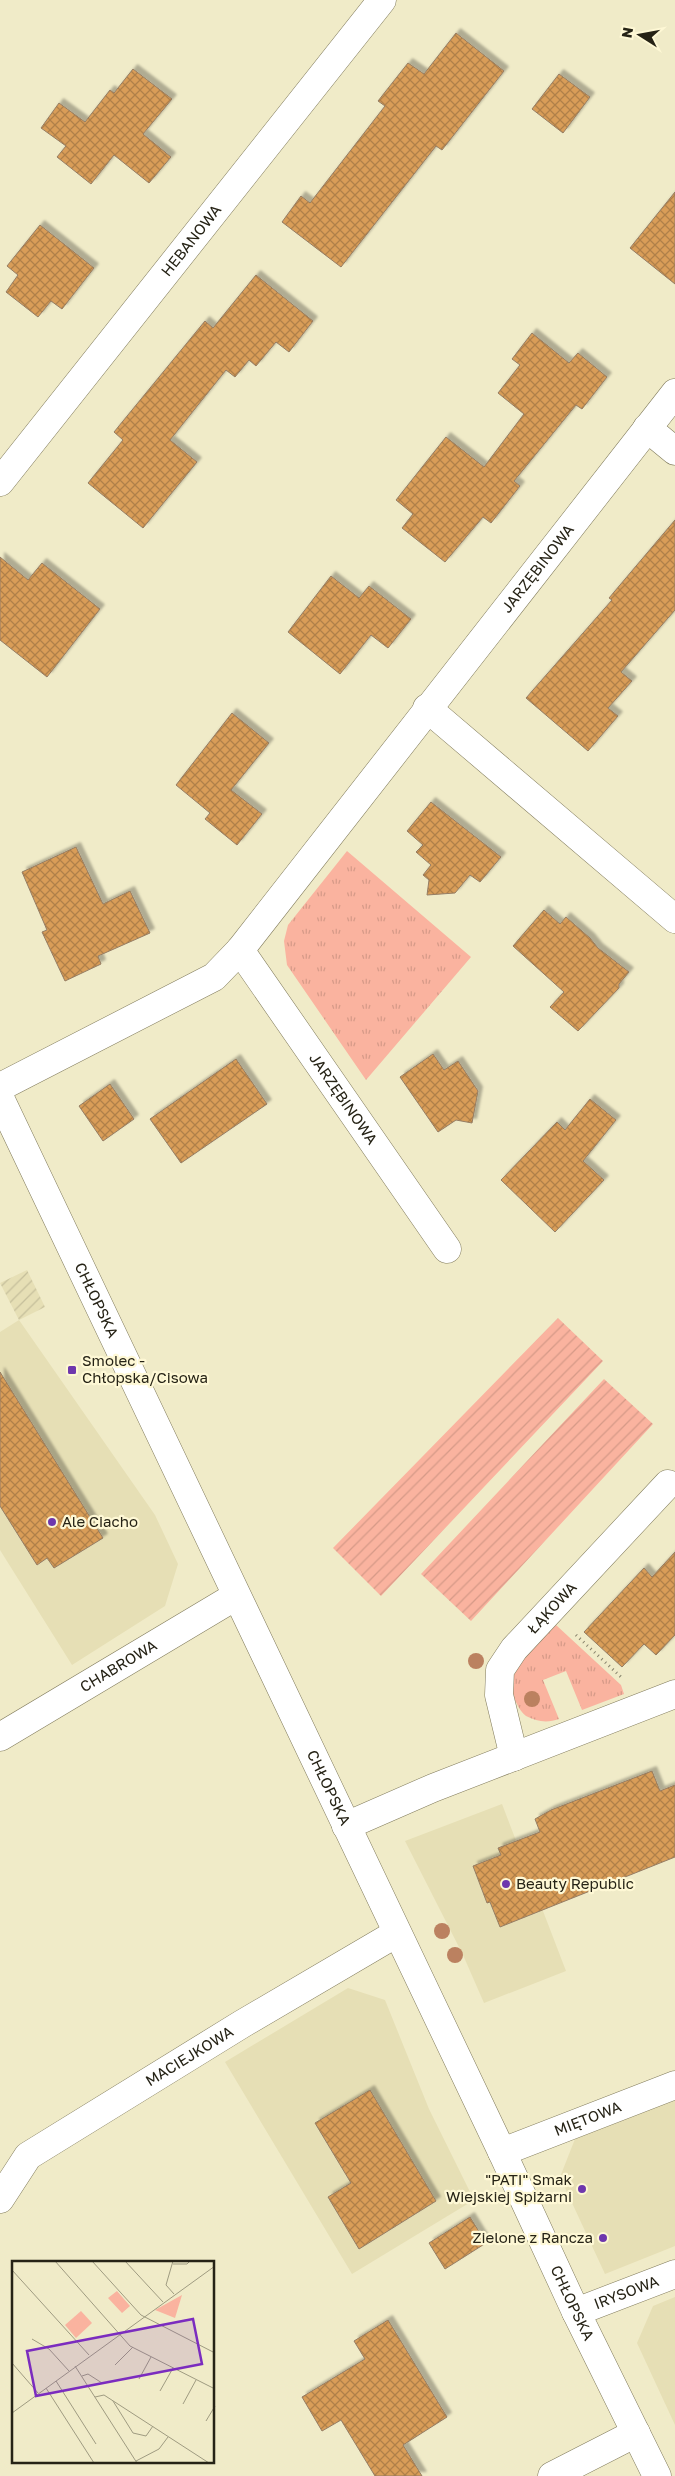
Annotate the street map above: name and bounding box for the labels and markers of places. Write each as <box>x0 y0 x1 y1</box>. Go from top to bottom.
place label: Smolec - Chłopska/Cisowa <box>82 1351 208 1386</box>
marker: Smolec - Chłopska/Cisowa <box>66 1364 78 1376</box>
place label: Ale Ciacho <box>62 1512 138 1530</box>
marker: Ale Ciacho <box>46 1516 58 1528</box>
place label: Beauty Republic <box>516 1874 634 1892</box>
marker: Beauty Republic <box>500 1878 512 1890</box>
place label: "PATI" Smak Wiejskiej Spiżarni <box>446 2170 573 2205</box>
marker: "PATI" Smak Wiejskiej Spiżarni <box>576 2183 588 2195</box>
place label: Zielone z Rancza <box>473 2228 593 2246</box>
marker: Zielone z Rancza <box>597 2232 609 2244</box>

